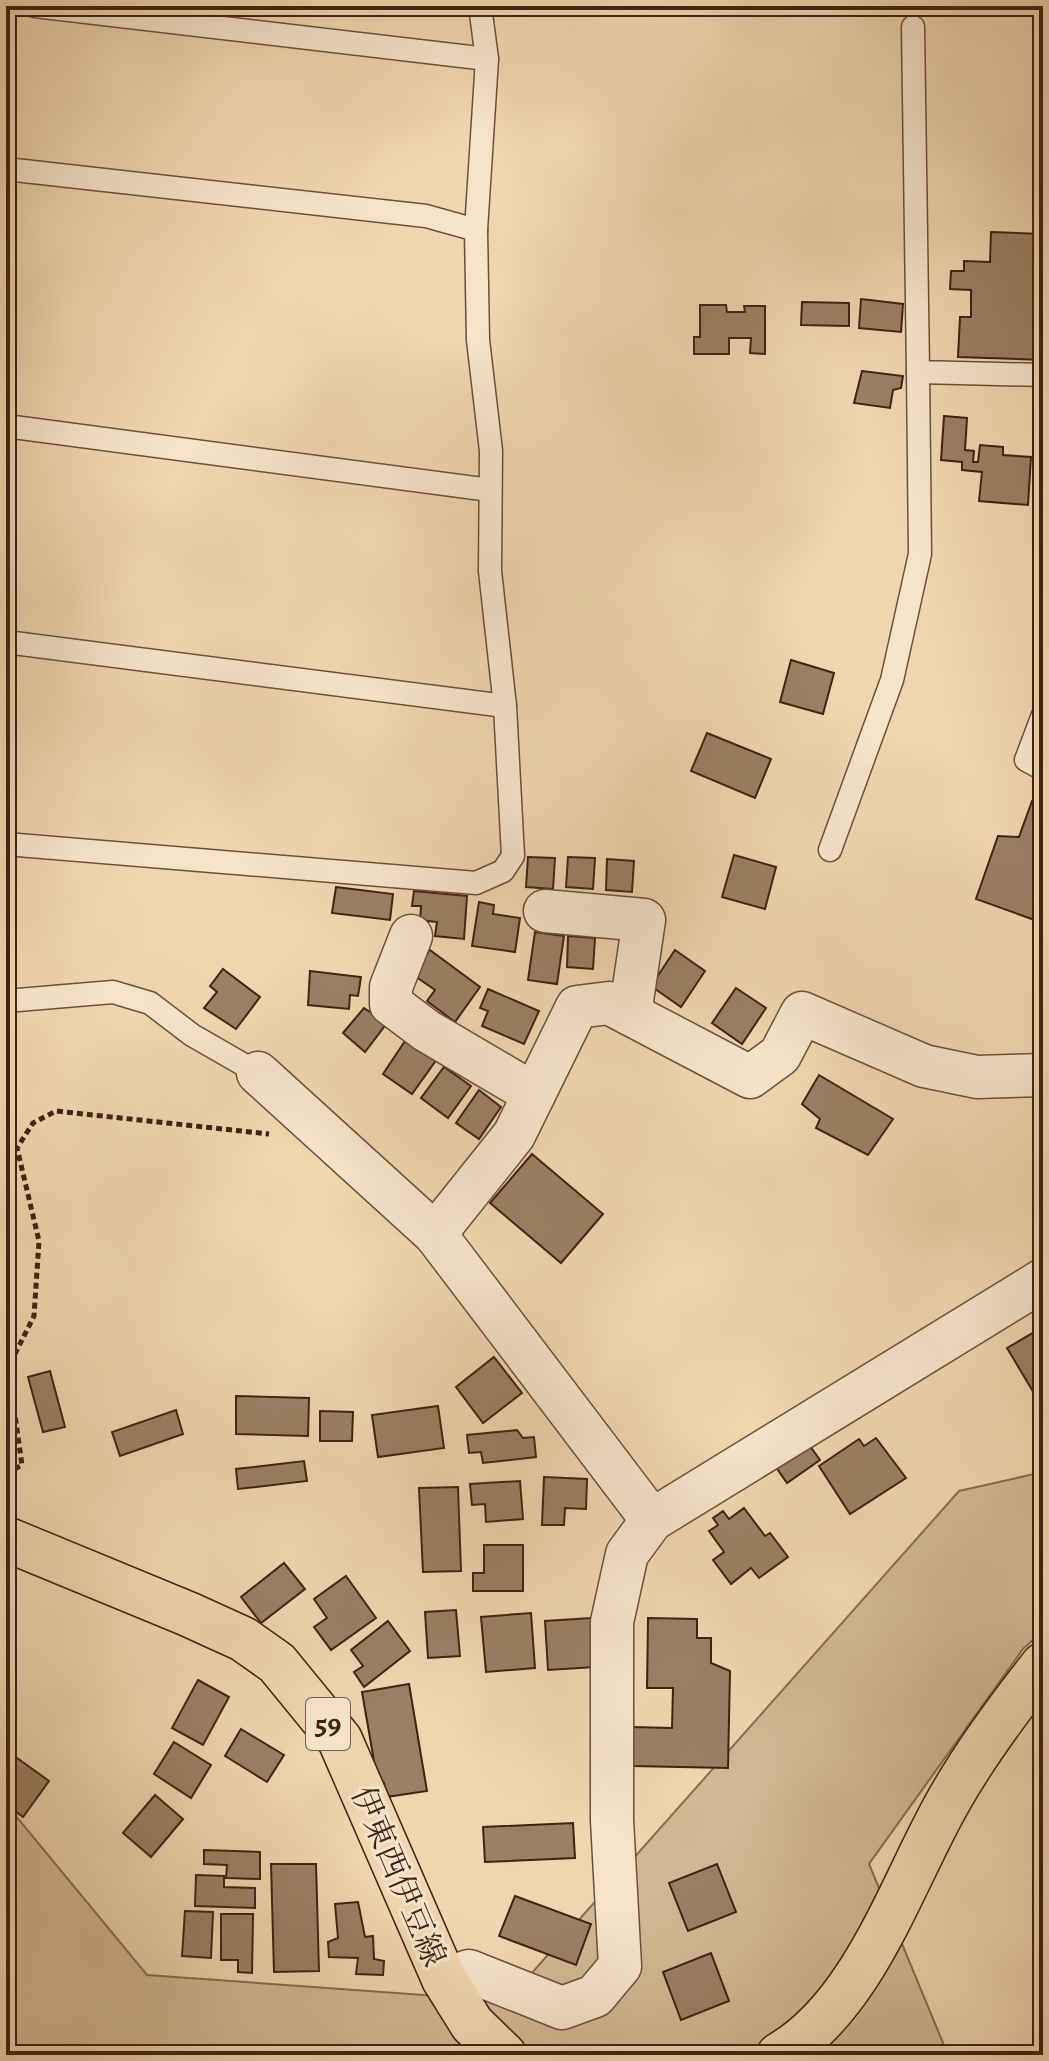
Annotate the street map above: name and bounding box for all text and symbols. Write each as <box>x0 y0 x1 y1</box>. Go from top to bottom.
road number: 59 <box>306 1698 350 1750</box>
street label: 伊東西伊豆線 <box>341 1779 457 1973</box>

